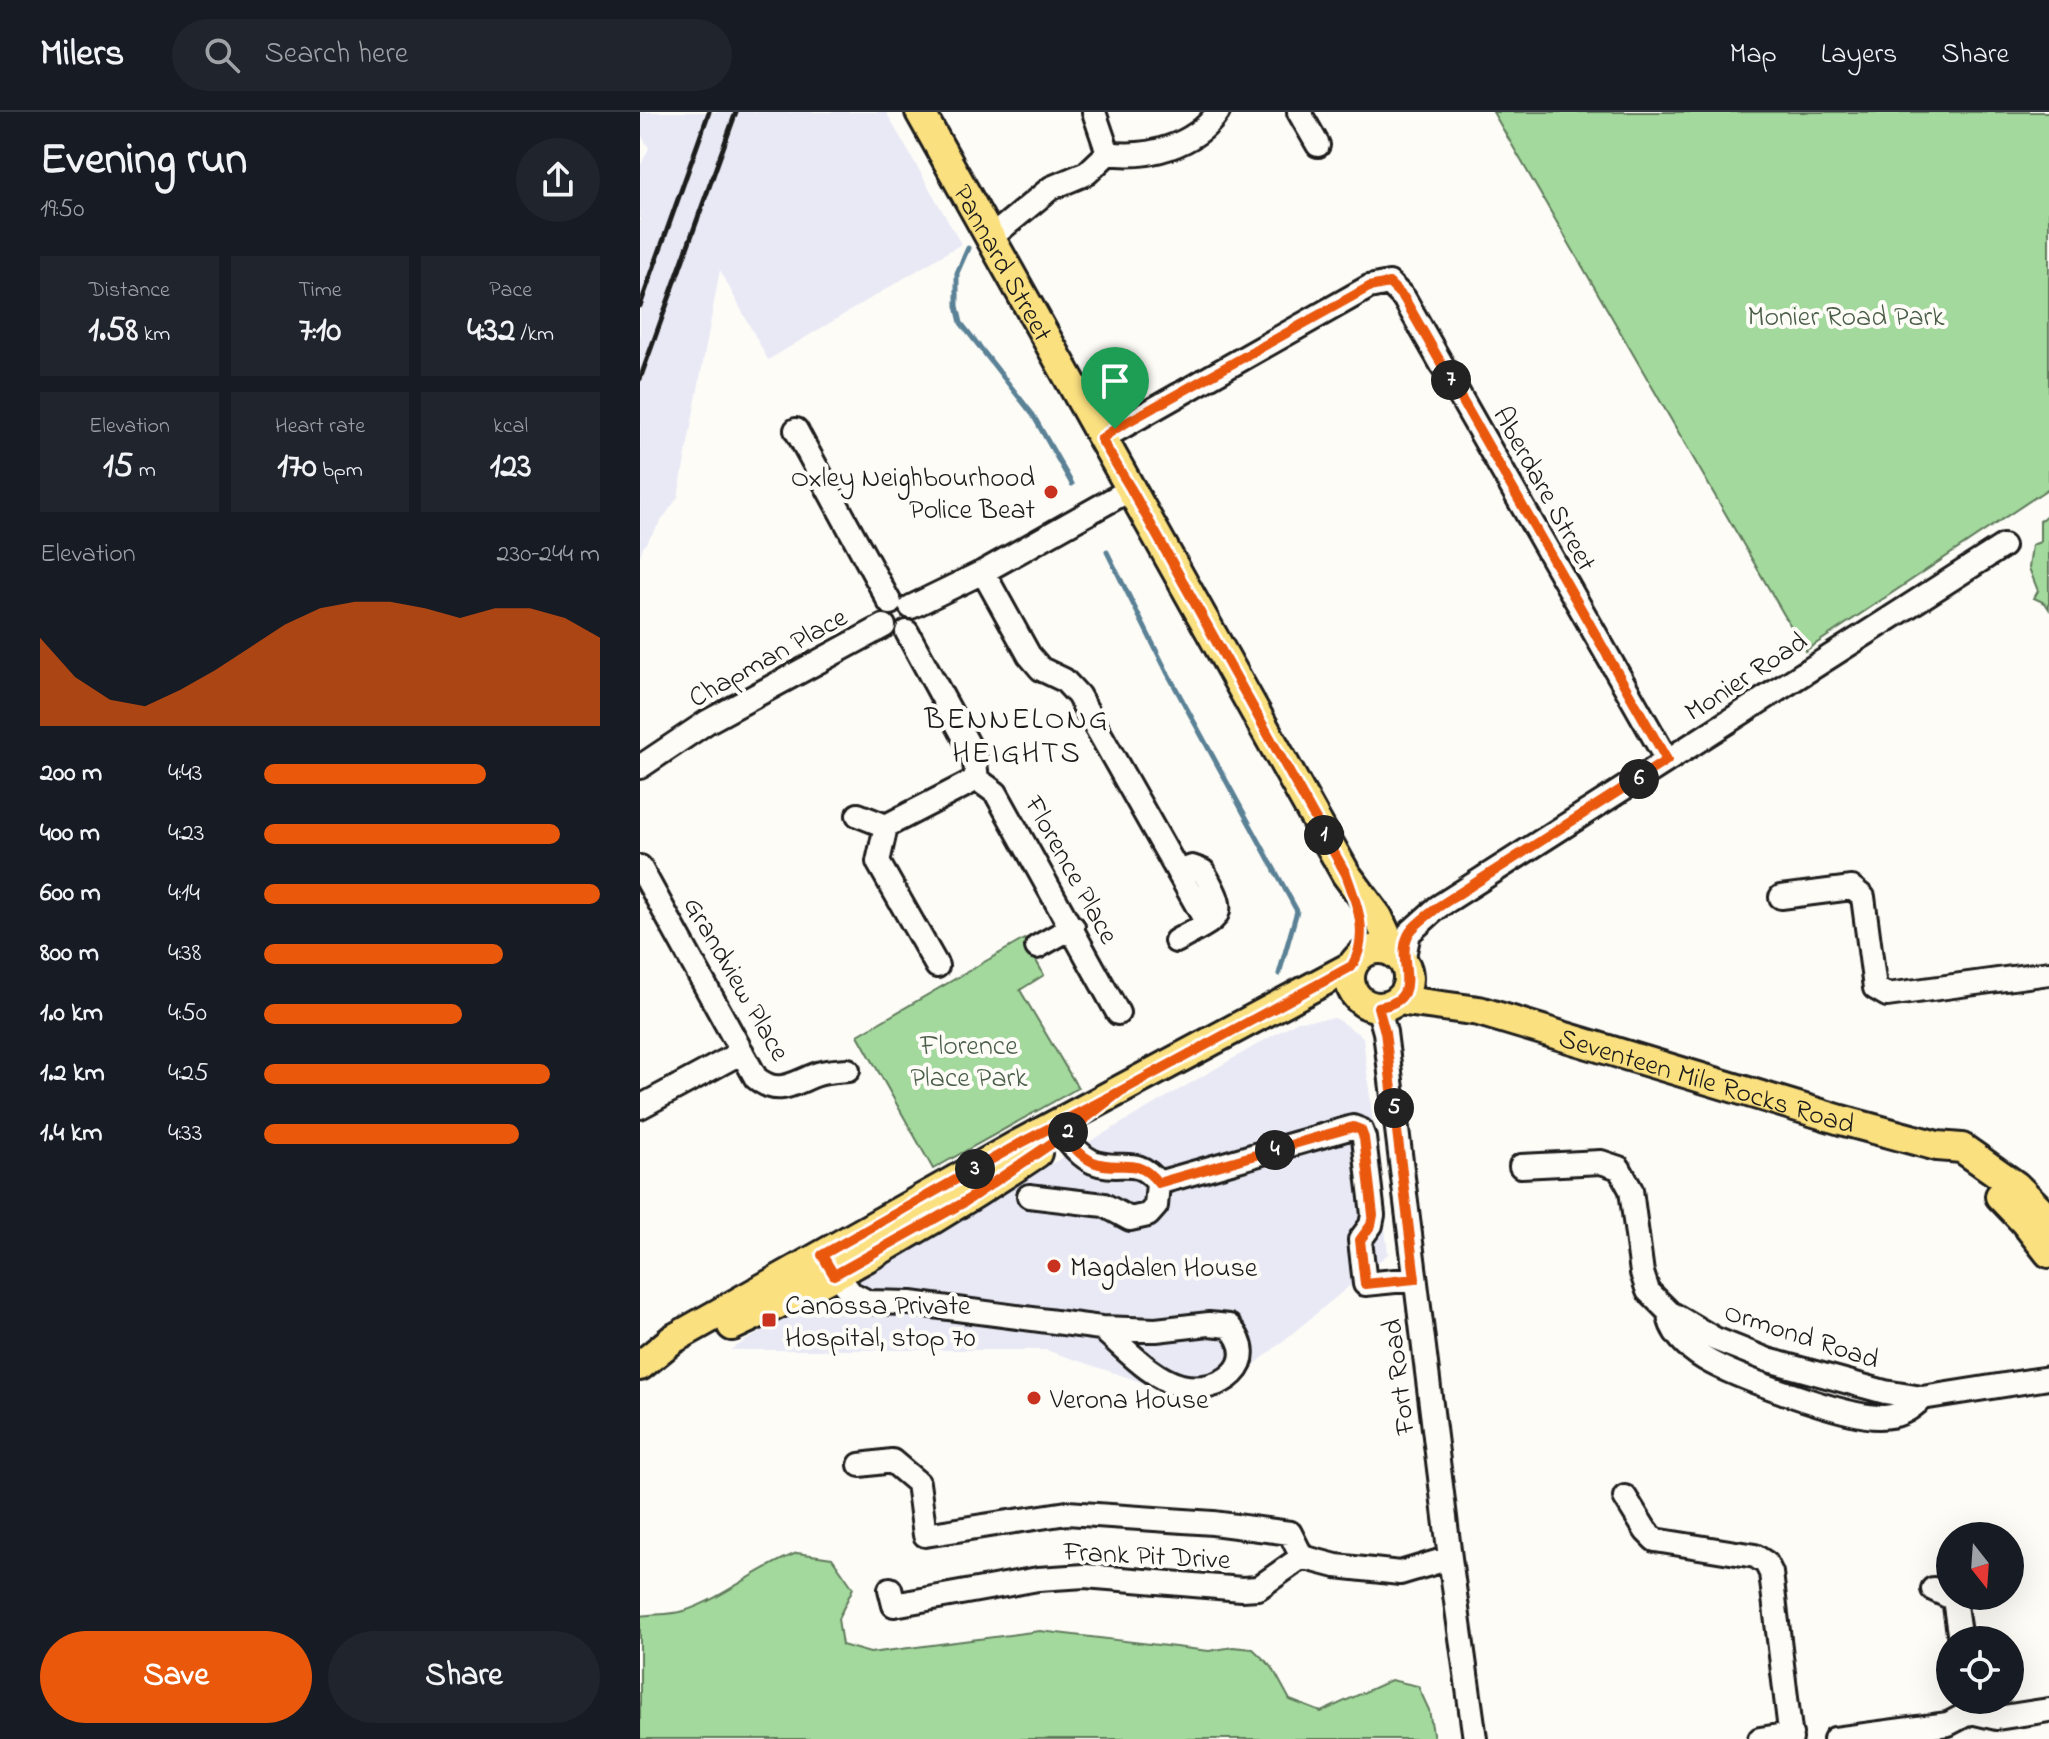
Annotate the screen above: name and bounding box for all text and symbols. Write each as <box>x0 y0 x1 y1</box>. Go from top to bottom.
search box <box>172 19 732 91</box>
text: Milers <box>40 27 124 83</box>
icon: search <box>200 33 244 77</box>
text: Search here <box>264 33 408 77</box>
text: Map <box>1729 35 1777 76</box>
text: Layers <box>1821 35 1897 76</box>
text: Share <box>1941 35 2009 76</box>
text: Evening run <box>40 129 247 193</box>
button: share <box>516 138 600 222</box>
street label: Pannard Street <box>940 178 1061 350</box>
text: 19:50 <box>40 191 84 229</box>
text: Distance <box>89 275 170 307</box>
text: Time <box>298 275 342 307</box>
text: Pace <box>489 275 532 307</box>
park label: Monier Road Park <box>1747 298 1945 339</box>
text: 1.58 <box>88 307 138 357</box>
text: 7:10 <box>299 307 341 357</box>
text: 4:32 <box>467 307 515 357</box>
text: km <box>138 319 170 351</box>
text: /km <box>515 319 554 351</box>
pin <box>1081 347 1149 429</box>
icon: arrive <box>1093 359 1137 403</box>
pin: 7 <box>1431 360 1471 400</box>
text: 7 <box>1446 364 1456 396</box>
street label: Aberdare Street <box>1481 400 1605 580</box>
text: Elevation <box>89 411 170 443</box>
text: Heart rate <box>275 411 365 443</box>
text: kcal <box>493 411 528 443</box>
text: 15 <box>103 443 133 493</box>
text: 170 <box>277 443 317 493</box>
text: 123 <box>490 443 532 493</box>
text: m <box>133 455 156 487</box>
text: bpm <box>317 455 363 487</box>
place label: Oxley Neighbourhood Police Beat <box>791 459 1035 532</box>
marker: Oxley Neighbourhood Police Beat <box>1042 483 1060 501</box>
text: Elevation <box>40 536 136 574</box>
text: 230–244 m <box>497 536 600 574</box>
street label: Chapman Place <box>682 598 856 720</box>
street label: Monier Road <box>1677 623 1817 733</box>
district label: BENNELONG HEIGHTS <box>924 699 1109 777</box>
text: 200 m <box>40 755 102 793</box>
text: 4:43 <box>168 755 202 793</box>
pin: 6 <box>1619 759 1659 799</box>
text: 6 <box>1634 763 1644 795</box>
street label: Florence Place <box>1012 788 1128 953</box>
text: 400 m <box>40 815 100 853</box>
text: 4:23 <box>168 815 205 853</box>
pin: 1 <box>1304 815 1344 855</box>
text: 1 <box>1321 819 1328 851</box>
text: 600 m <box>40 875 101 913</box>
text: 4:14 <box>168 875 200 913</box>
street label: Grandview Place <box>671 890 799 1070</box>
text: 800 m <box>40 935 99 973</box>
text: 4:38 <box>168 935 201 973</box>
text: 1.0 km <box>40 995 103 1033</box>
text: 4:50 <box>168 995 207 1033</box>
street label: Seventeen Mile Rocks Road <box>1553 1019 1859 1147</box>
park label: Florence Place Park <box>911 1027 1028 1100</box>
text: 1.2 km <box>40 1055 105 1093</box>
text: 4:25 <box>168 1055 209 1093</box>
pin: 5 <box>1374 1088 1414 1128</box>
text: 5 <box>1388 1092 1400 1124</box>
pin: 2 <box>1048 1112 1088 1152</box>
text: 1.4 km <box>40 1115 102 1153</box>
text: 4:33 <box>168 1115 202 1153</box>
text: 2 <box>1063 1116 1073 1148</box>
pin: 4 <box>1255 1130 1295 1170</box>
text: 4 <box>1270 1134 1280 1166</box>
pin: 3 <box>955 1149 995 1189</box>
text: 3 <box>970 1153 980 1185</box>
place label: Magdalen House <box>1070 1249 1258 1290</box>
marker: Magdalen House <box>1045 1257 1063 1275</box>
place label: Canossa Private Hospital, stop 70 <box>785 1287 976 1360</box>
street label: Ormond Road <box>1718 1293 1884 1382</box>
marker: Canossa Private Hospital, stop 70 <box>760 1311 778 1329</box>
street label: Fort Road <box>1373 1316 1428 1438</box>
place label: Verona House <box>1049 1381 1209 1422</box>
marker: Verona House <box>1025 1389 1043 1407</box>
north arrow <box>1936 1522 2024 1610</box>
map controls <box>1936 1522 2024 1714</box>
street label: Frank Pit Drive <box>1061 1533 1232 1582</box>
button: locate <box>1936 1626 2024 1714</box>
button: Save <box>40 1631 312 1723</box>
button: Share <box>328 1631 600 1723</box>

